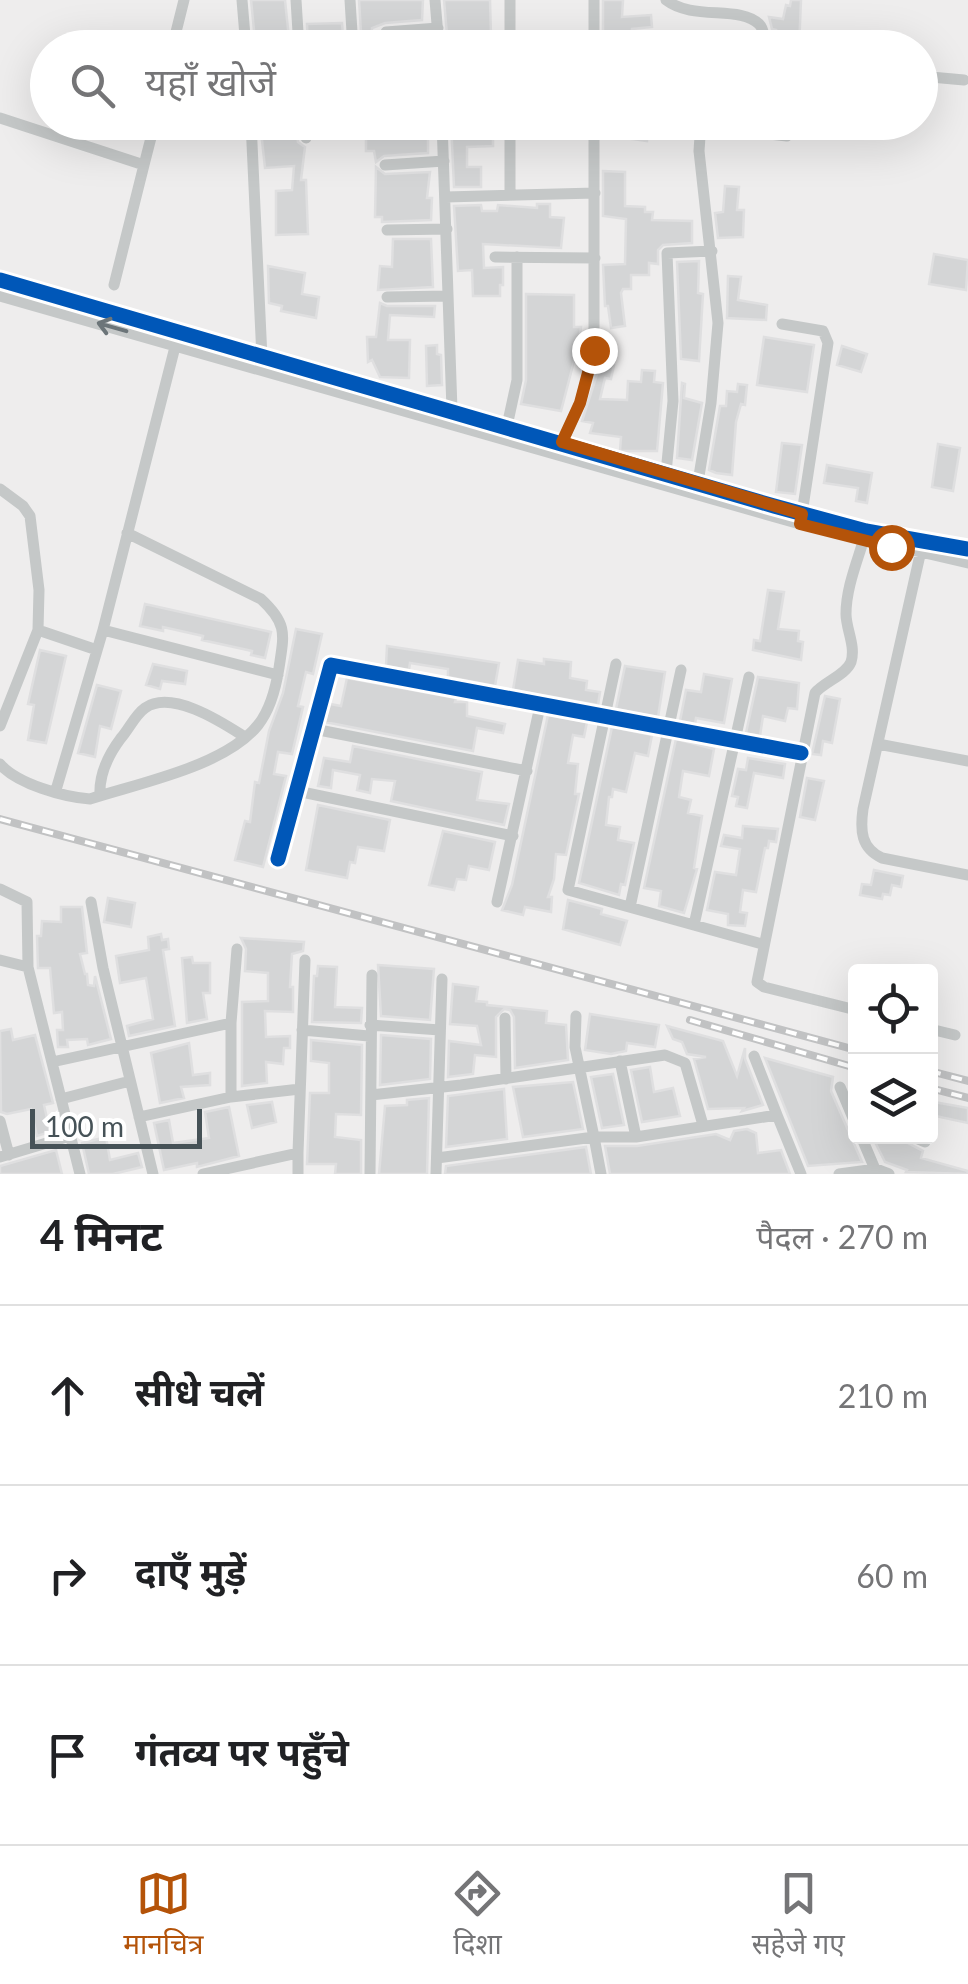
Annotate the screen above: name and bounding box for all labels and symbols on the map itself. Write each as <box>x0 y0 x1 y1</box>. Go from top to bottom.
one-way arrow <box>97 317 128 336</box>
route end <box>572 328 618 374</box>
route start <box>869 525 915 571</box>
scale bar <box>30 1104 202 1148</box>

